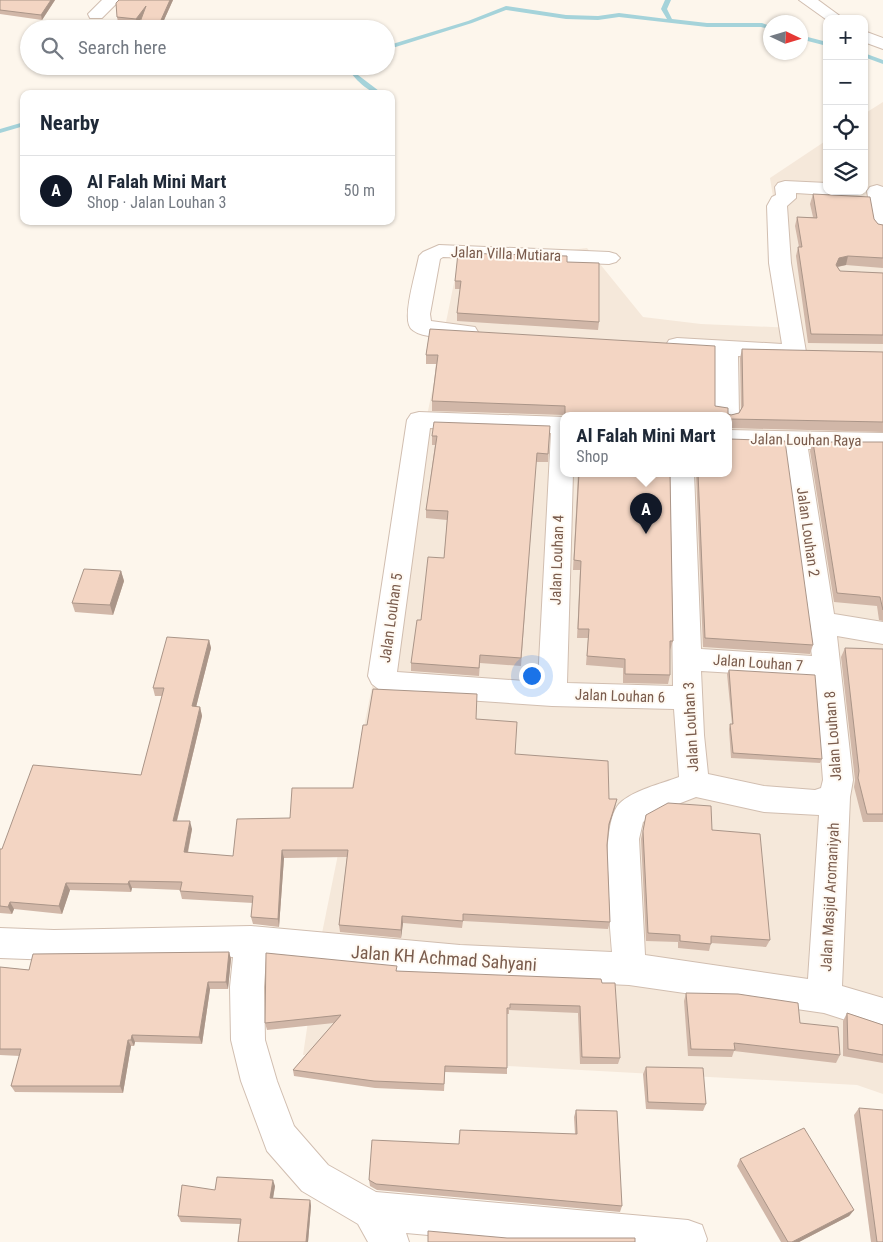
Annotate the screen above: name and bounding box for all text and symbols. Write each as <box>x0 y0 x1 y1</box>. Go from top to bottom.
north arrow <box>763 15 808 60</box>
map controls <box>823 15 868 195</box>
button: + <box>823 15 868 60</box>
search box <box>20 20 395 75</box>
icon: search <box>38 34 66 62</box>
text: Search here <box>78 36 166 59</box>
button: − <box>823 60 868 105</box>
button: locate <box>823 105 868 150</box>
text: Nearby <box>40 111 99 135</box>
button: layers <box>823 150 868 195</box>
text: Al Falah Mini Mart <box>87 170 226 193</box>
text: A <box>51 181 61 200</box>
text: 50 m <box>343 181 375 200</box>
text: Shop · Jalan Louhan 3 <box>87 193 226 212</box>
street label: Jalan Villa Mutiara <box>451 243 561 265</box>
popup <box>560 412 732 477</box>
text: Al Falah Mini Mart <box>576 424 716 447</box>
street label: Jalan Louhan Raya <box>750 430 862 450</box>
text: Shop <box>576 447 608 466</box>
street label: Jalan Louhan 2 <box>793 486 823 578</box>
pin: A <box>630 493 662 534</box>
street label: Jalan Louhan 4 <box>546 515 568 605</box>
street label: Jalan Louhan 5 <box>376 572 406 664</box>
street label: Jalan Louhan 7 <box>712 651 804 675</box>
your location <box>519 663 545 689</box>
street label: Jalan Louhan 3 <box>680 681 702 773</box>
street label: Jalan Louhan 6 <box>575 685 665 707</box>
street label: Jalan Louhan 8 <box>821 690 845 782</box>
street label: Jalan Masjid Aromaniyah <box>817 822 843 972</box>
street label: Jalan KH Achmad Sahyani <box>350 941 538 975</box>

